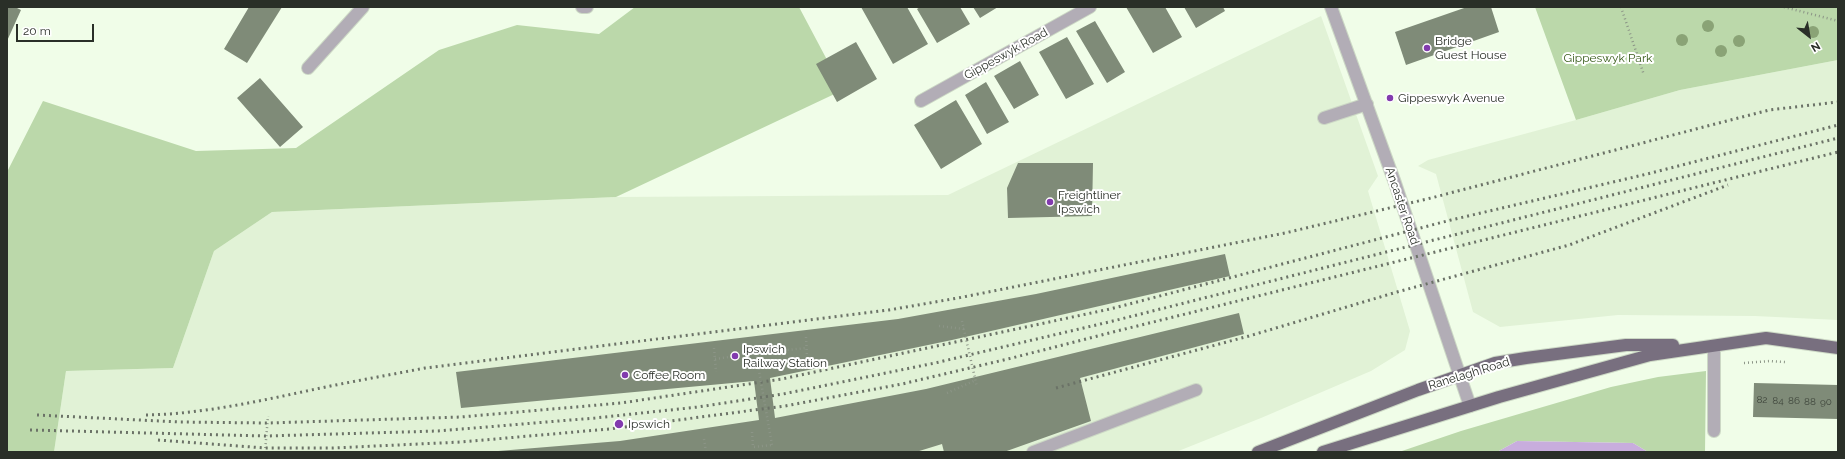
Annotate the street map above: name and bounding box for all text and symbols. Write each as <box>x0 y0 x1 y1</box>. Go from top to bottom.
scale bar <box>18 16 96 42</box>
north arrow <box>1789 16 1829 56</box>
text: 20 m <box>23 24 51 38</box>
street label: Gippeswyk Road <box>962 25 1050 83</box>
place label: Bridge Guest House <box>1435 34 1507 62</box>
text: N <box>1808 39 1822 54</box>
marker: Bridge Guest House <box>1422 43 1432 53</box>
park label: Gippeswyk Park <box>1564 51 1652 65</box>
place label: Gippeswyk Avenue <box>1398 91 1505 105</box>
marker: Gippeswyk Avenue <box>1385 93 1395 103</box>
street label: Ancaster Road <box>1382 165 1422 247</box>
place label: Freightliner Ipswich <box>1058 188 1121 216</box>
marker: Freightliner Ipswich <box>1045 197 1055 207</box>
place label: Ipswich Railway Station <box>743 342 827 370</box>
marker: Ipswich Railway Station <box>730 351 740 361</box>
street label: Ranelagh Road <box>1427 355 1511 393</box>
place label: Coffee Room <box>633 368 705 382</box>
marker: Coffee Room <box>620 370 630 380</box>
house number: 82 <box>1756 394 1768 406</box>
house number: 84 <box>1772 395 1784 407</box>
house number: 86 <box>1788 395 1800 407</box>
house number: 88 <box>1804 396 1816 408</box>
house number: 90 <box>1820 396 1832 408</box>
place label: Ipswich <box>628 417 670 431</box>
marker: Ipswich <box>613 418 625 430</box>

